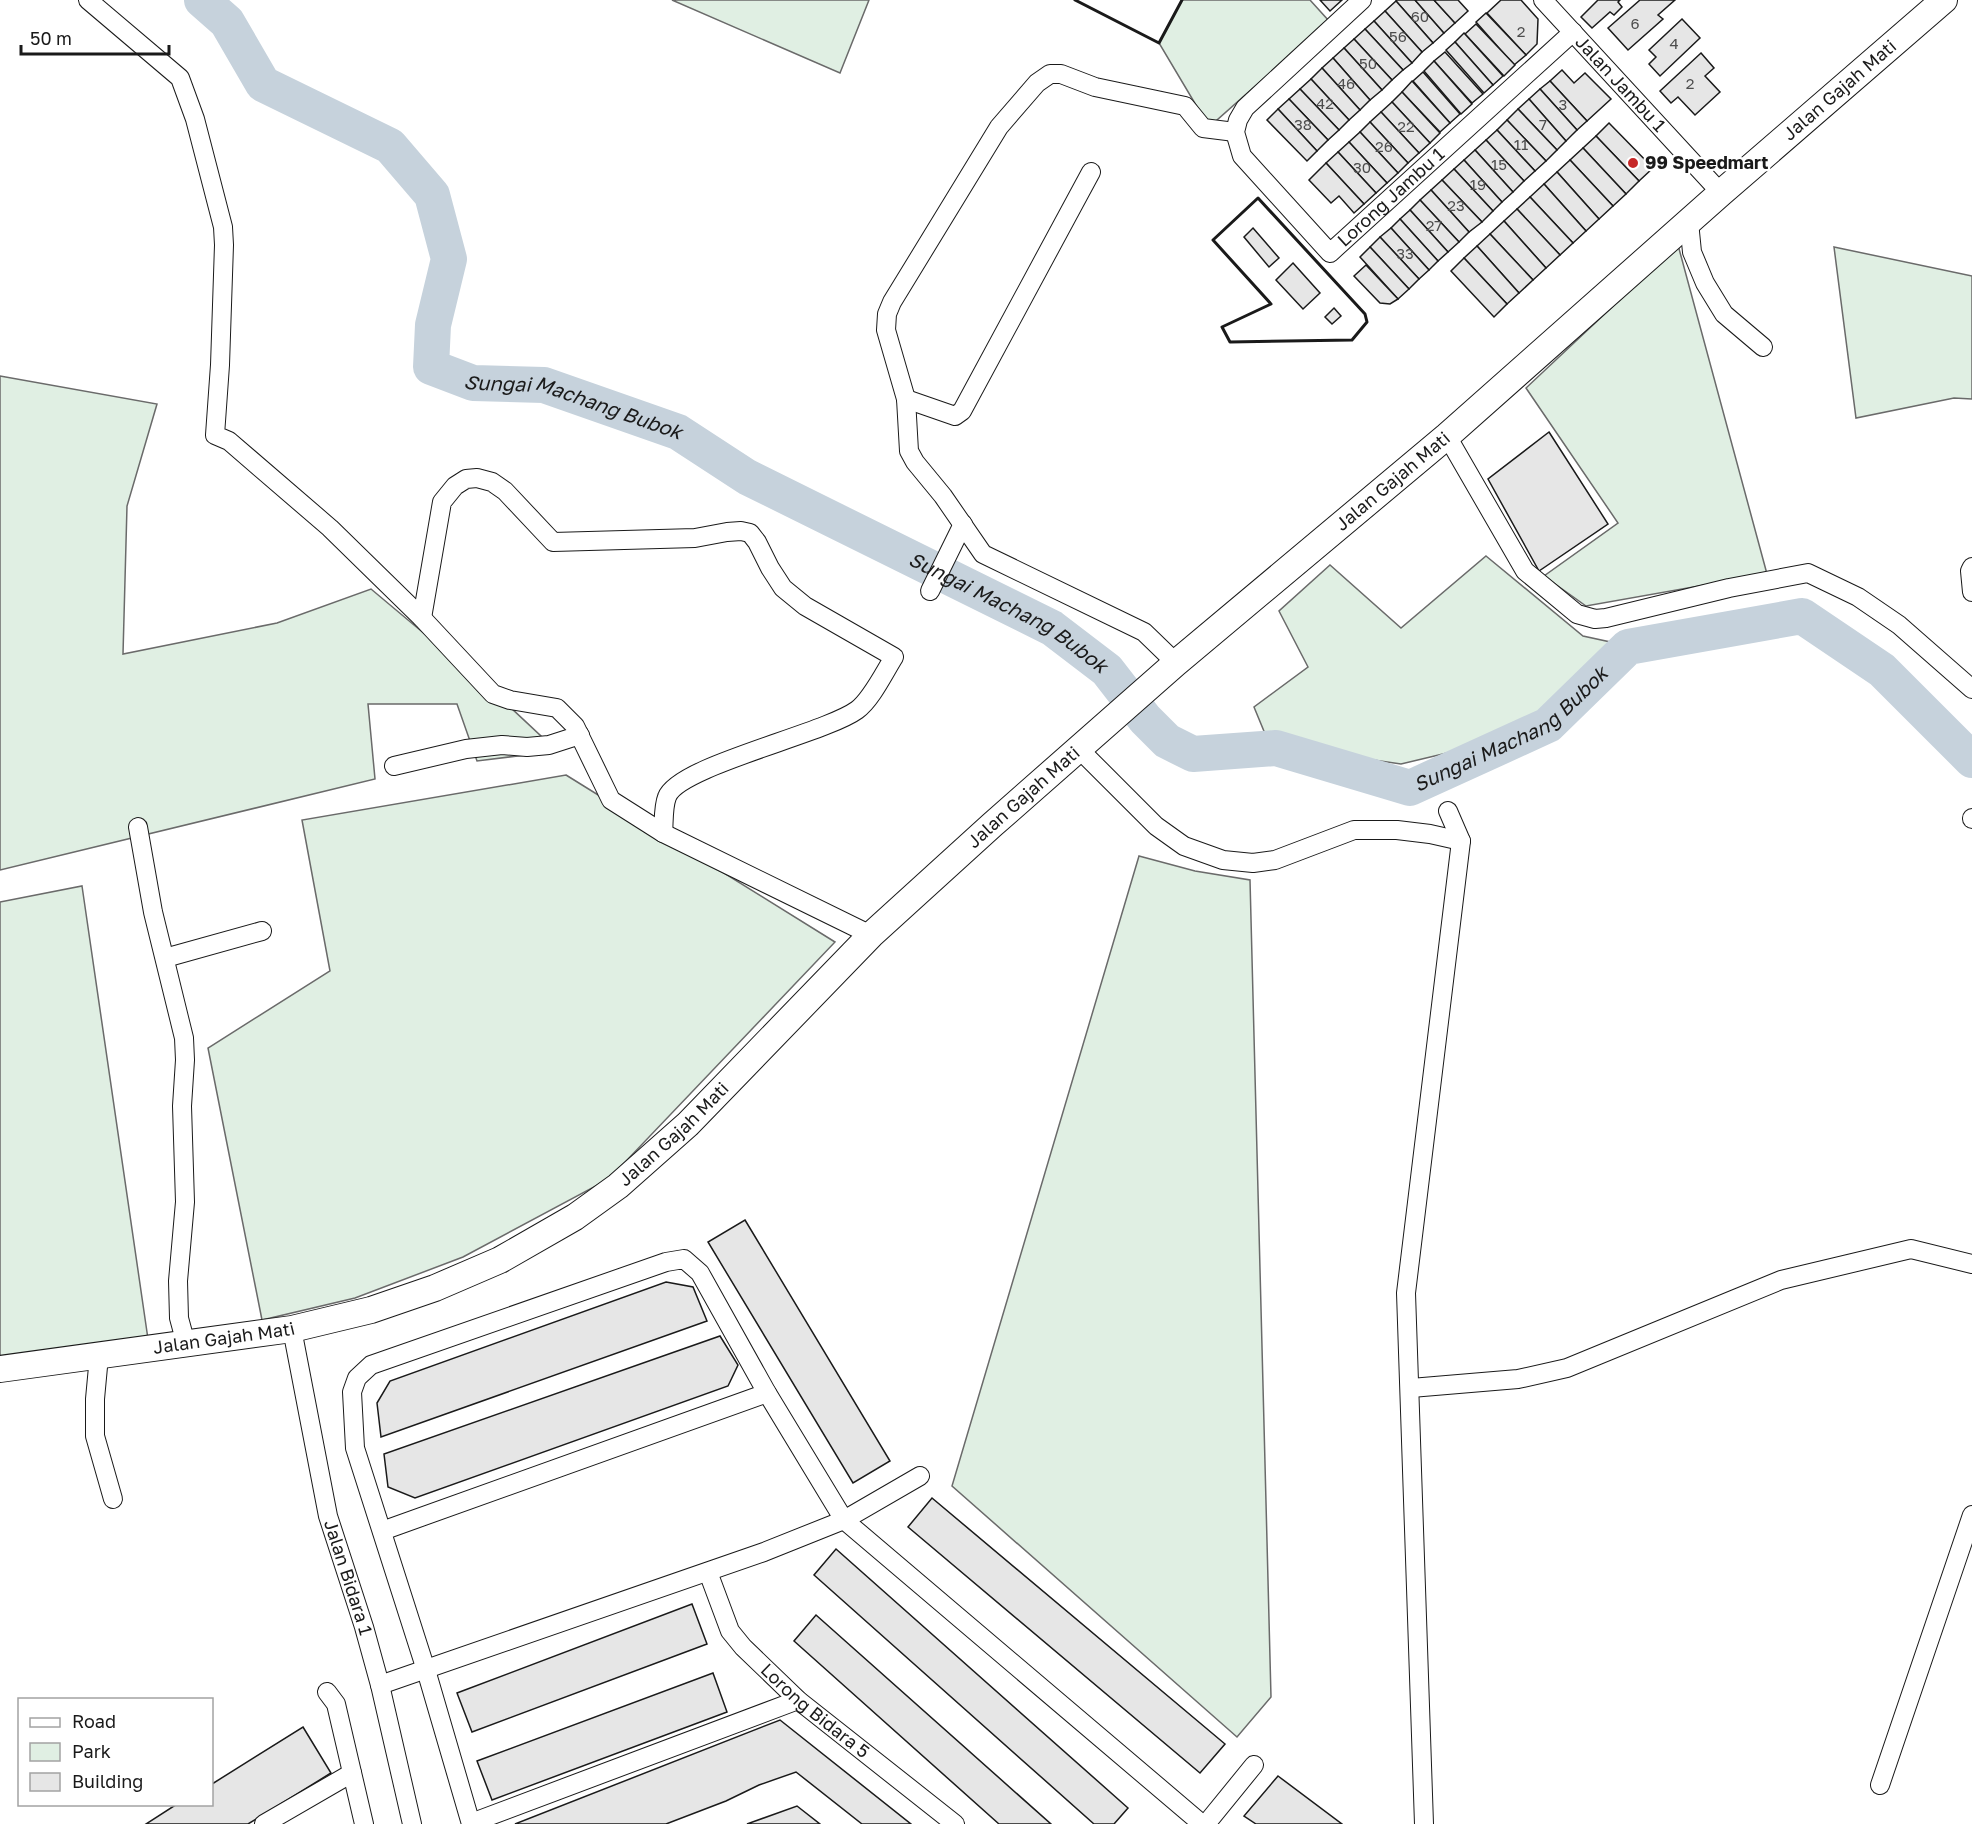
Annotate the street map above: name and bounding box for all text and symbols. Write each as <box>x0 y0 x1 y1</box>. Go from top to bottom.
house number: 60 <box>1411 7 1429 25</box>
house number: 6 <box>1630 14 1640 32</box>
scale bar <box>21 18 170 56</box>
house number: 2 <box>1517 22 1525 40</box>
text: 50 m <box>30 27 72 49</box>
house number: 56 <box>1389 27 1407 45</box>
street label: Jalan Jambu 1 <box>1571 30 1671 136</box>
house number: 4 <box>1669 34 1679 52</box>
street label: Jalan Gajah Mati <box>1778 34 1900 144</box>
house number: 50 <box>1359 54 1377 72</box>
house number: 46 <box>1337 74 1355 92</box>
house number: 2 <box>1686 74 1694 92</box>
house number: 42 <box>1316 94 1334 112</box>
house number: 3 <box>1559 95 1567 113</box>
house number: 38 <box>1294 115 1312 133</box>
house number: 7 <box>1539 115 1547 133</box>
house number: 22 <box>1397 117 1415 135</box>
house number: 11 <box>1514 135 1528 153</box>
house number: 26 <box>1375 137 1393 155</box>
street label: Lorong Jambu 1 <box>1332 142 1448 251</box>
place label: 99 Speedmart <box>1645 151 1769 173</box>
house number: 15 <box>1491 155 1507 173</box>
marker: 99 Speedmart <box>1626 156 1640 170</box>
house number: 30 <box>1353 158 1371 176</box>
house number: 19 <box>1470 175 1486 193</box>
house number: 23 <box>1447 196 1465 214</box>
house number: 27 <box>1426 216 1442 234</box>
house number: 33 <box>1396 244 1414 262</box>
water label: Sungai Machang Bubok <box>461 368 688 444</box>
street label: Jalan Gajah Mati <box>1330 426 1454 535</box>
water label: Sungai Machang Bubok <box>905 546 1115 679</box>
water label: Sungai Machang Bubok <box>1409 659 1614 796</box>
street label: Jalan Gajah Mati <box>962 741 1084 852</box>
street label: Jalan Gajah Mati <box>614 1077 733 1190</box>
street label: Jalan Gajah Mati <box>152 1317 297 1358</box>
street label: Jalan Bidara 1 <box>320 1517 378 1638</box>
street label: Lorong Bidara 5 <box>757 1658 874 1762</box>
legend <box>18 1698 213 1806</box>
text: Road <box>72 1710 116 1732</box>
text: Park <box>72 1740 111 1762</box>
text: Building <box>72 1770 143 1792</box>

